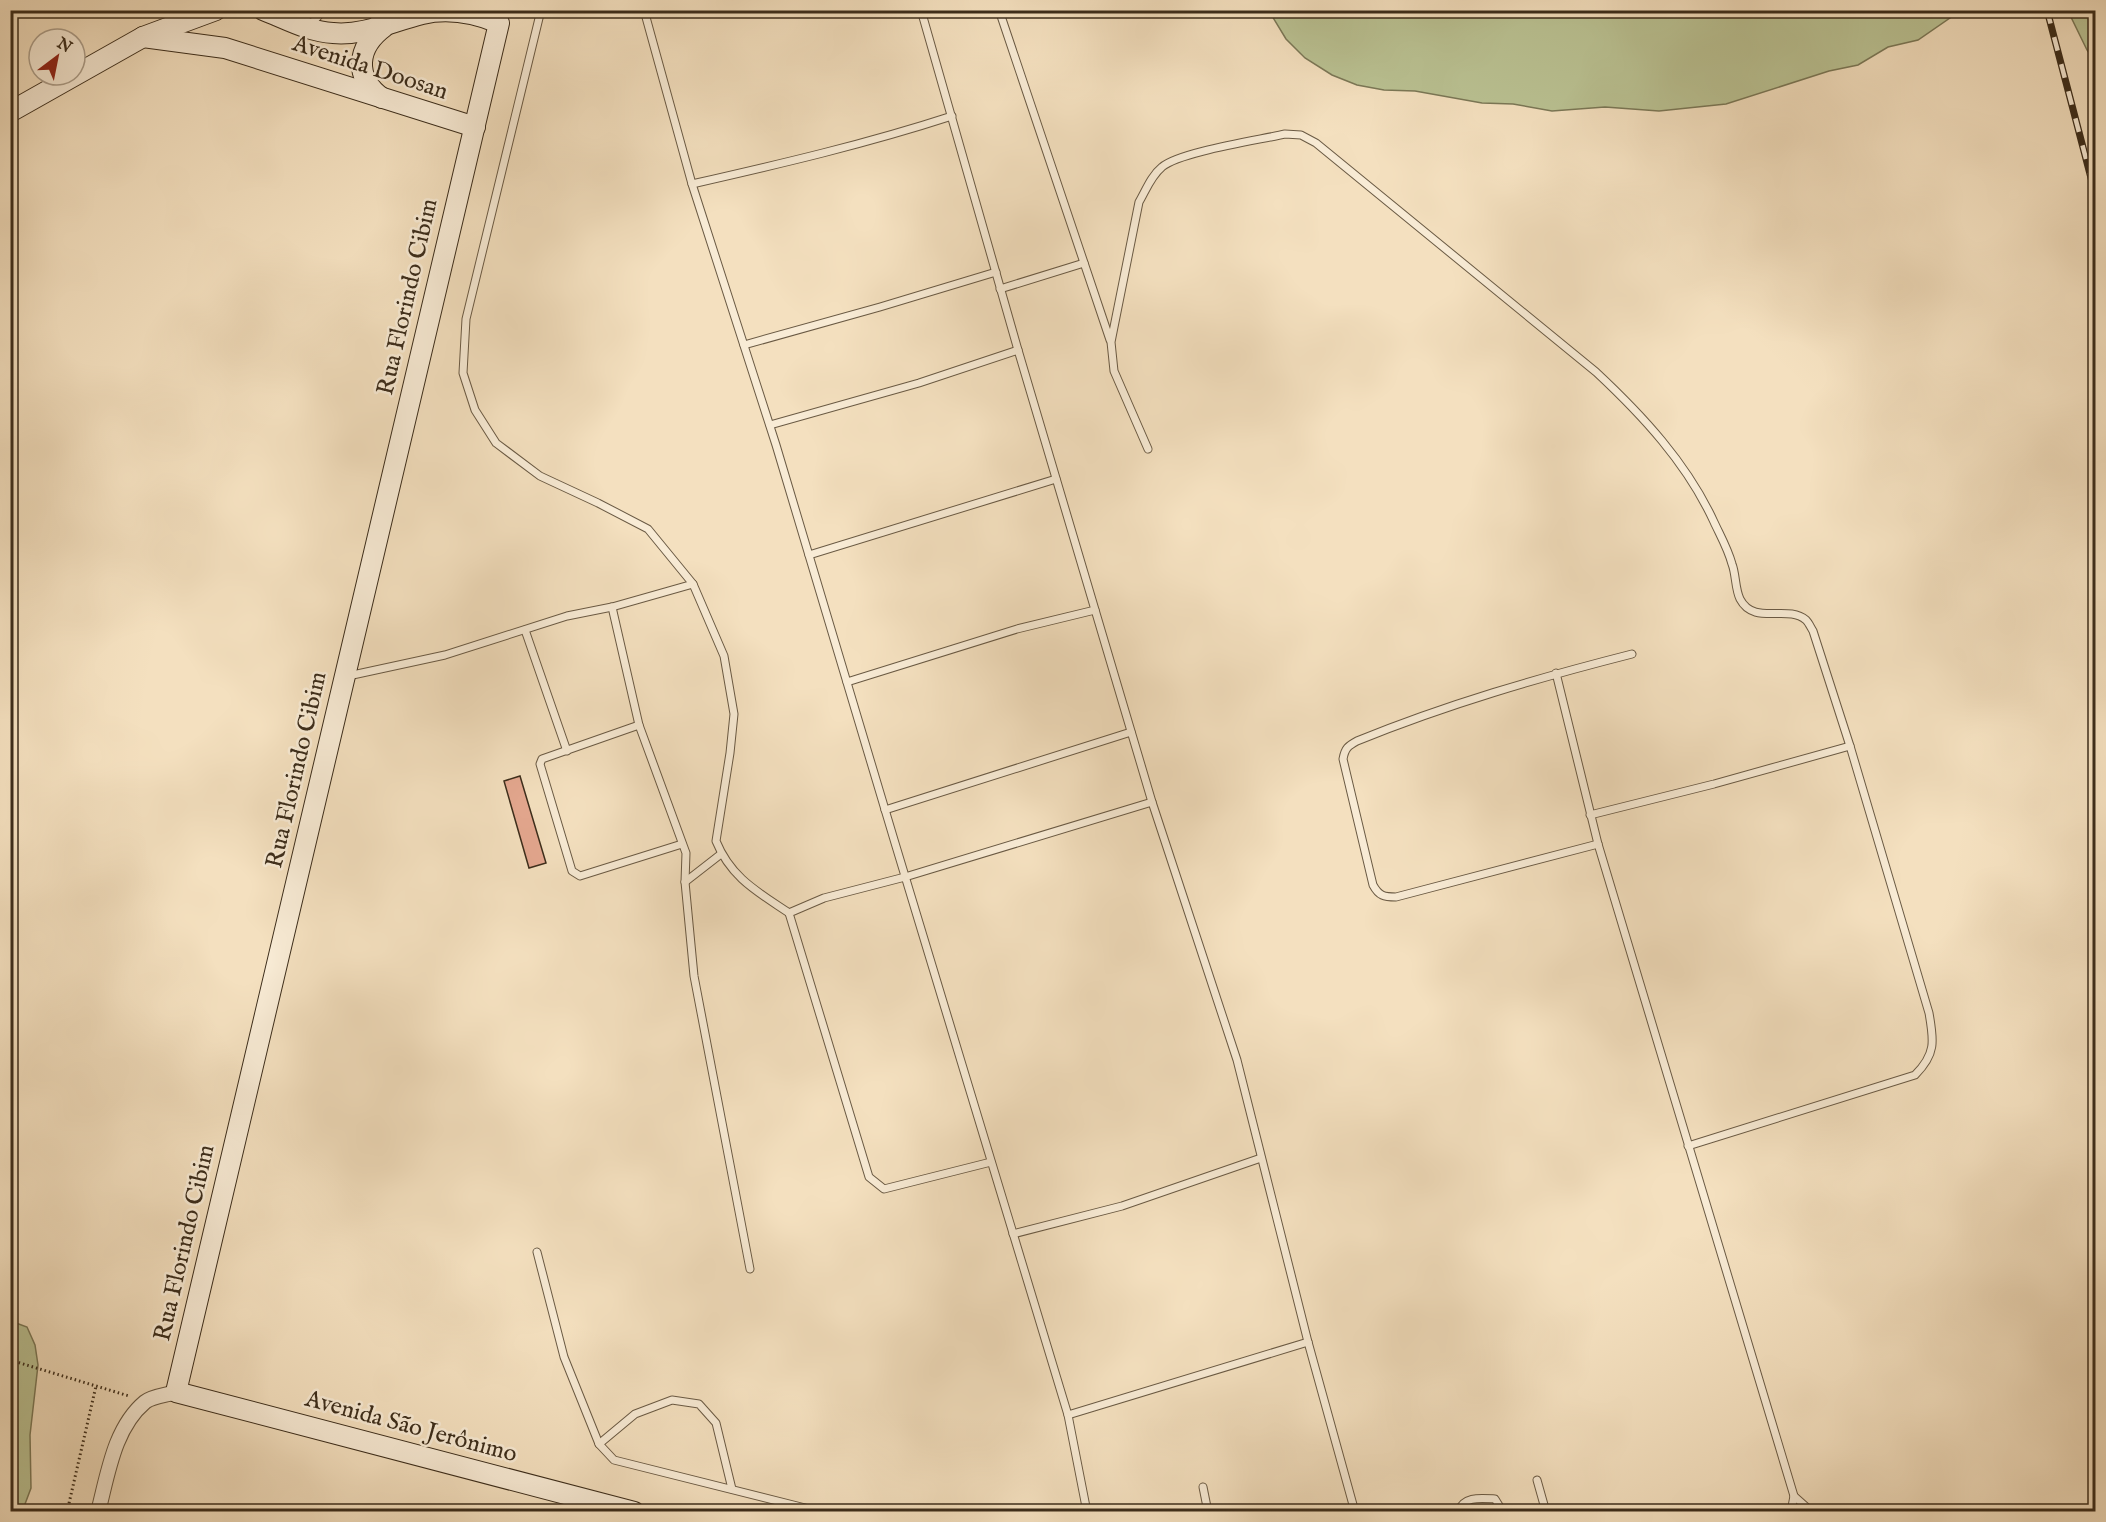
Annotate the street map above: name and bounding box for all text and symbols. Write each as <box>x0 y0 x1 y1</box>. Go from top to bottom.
north arrow <box>27 27 87 87</box>
street label: Avenida Doosan <box>287 28 452 108</box>
text: N <box>52 33 75 58</box>
street label: Rua Florindo Cibim <box>370 196 446 398</box>
street label: Rua Florindo Cibim <box>259 669 335 871</box>
street label: Rua Florindo Cibim <box>147 1142 223 1344</box>
street label: Avenida São Jerônimo <box>301 1384 520 1470</box>

